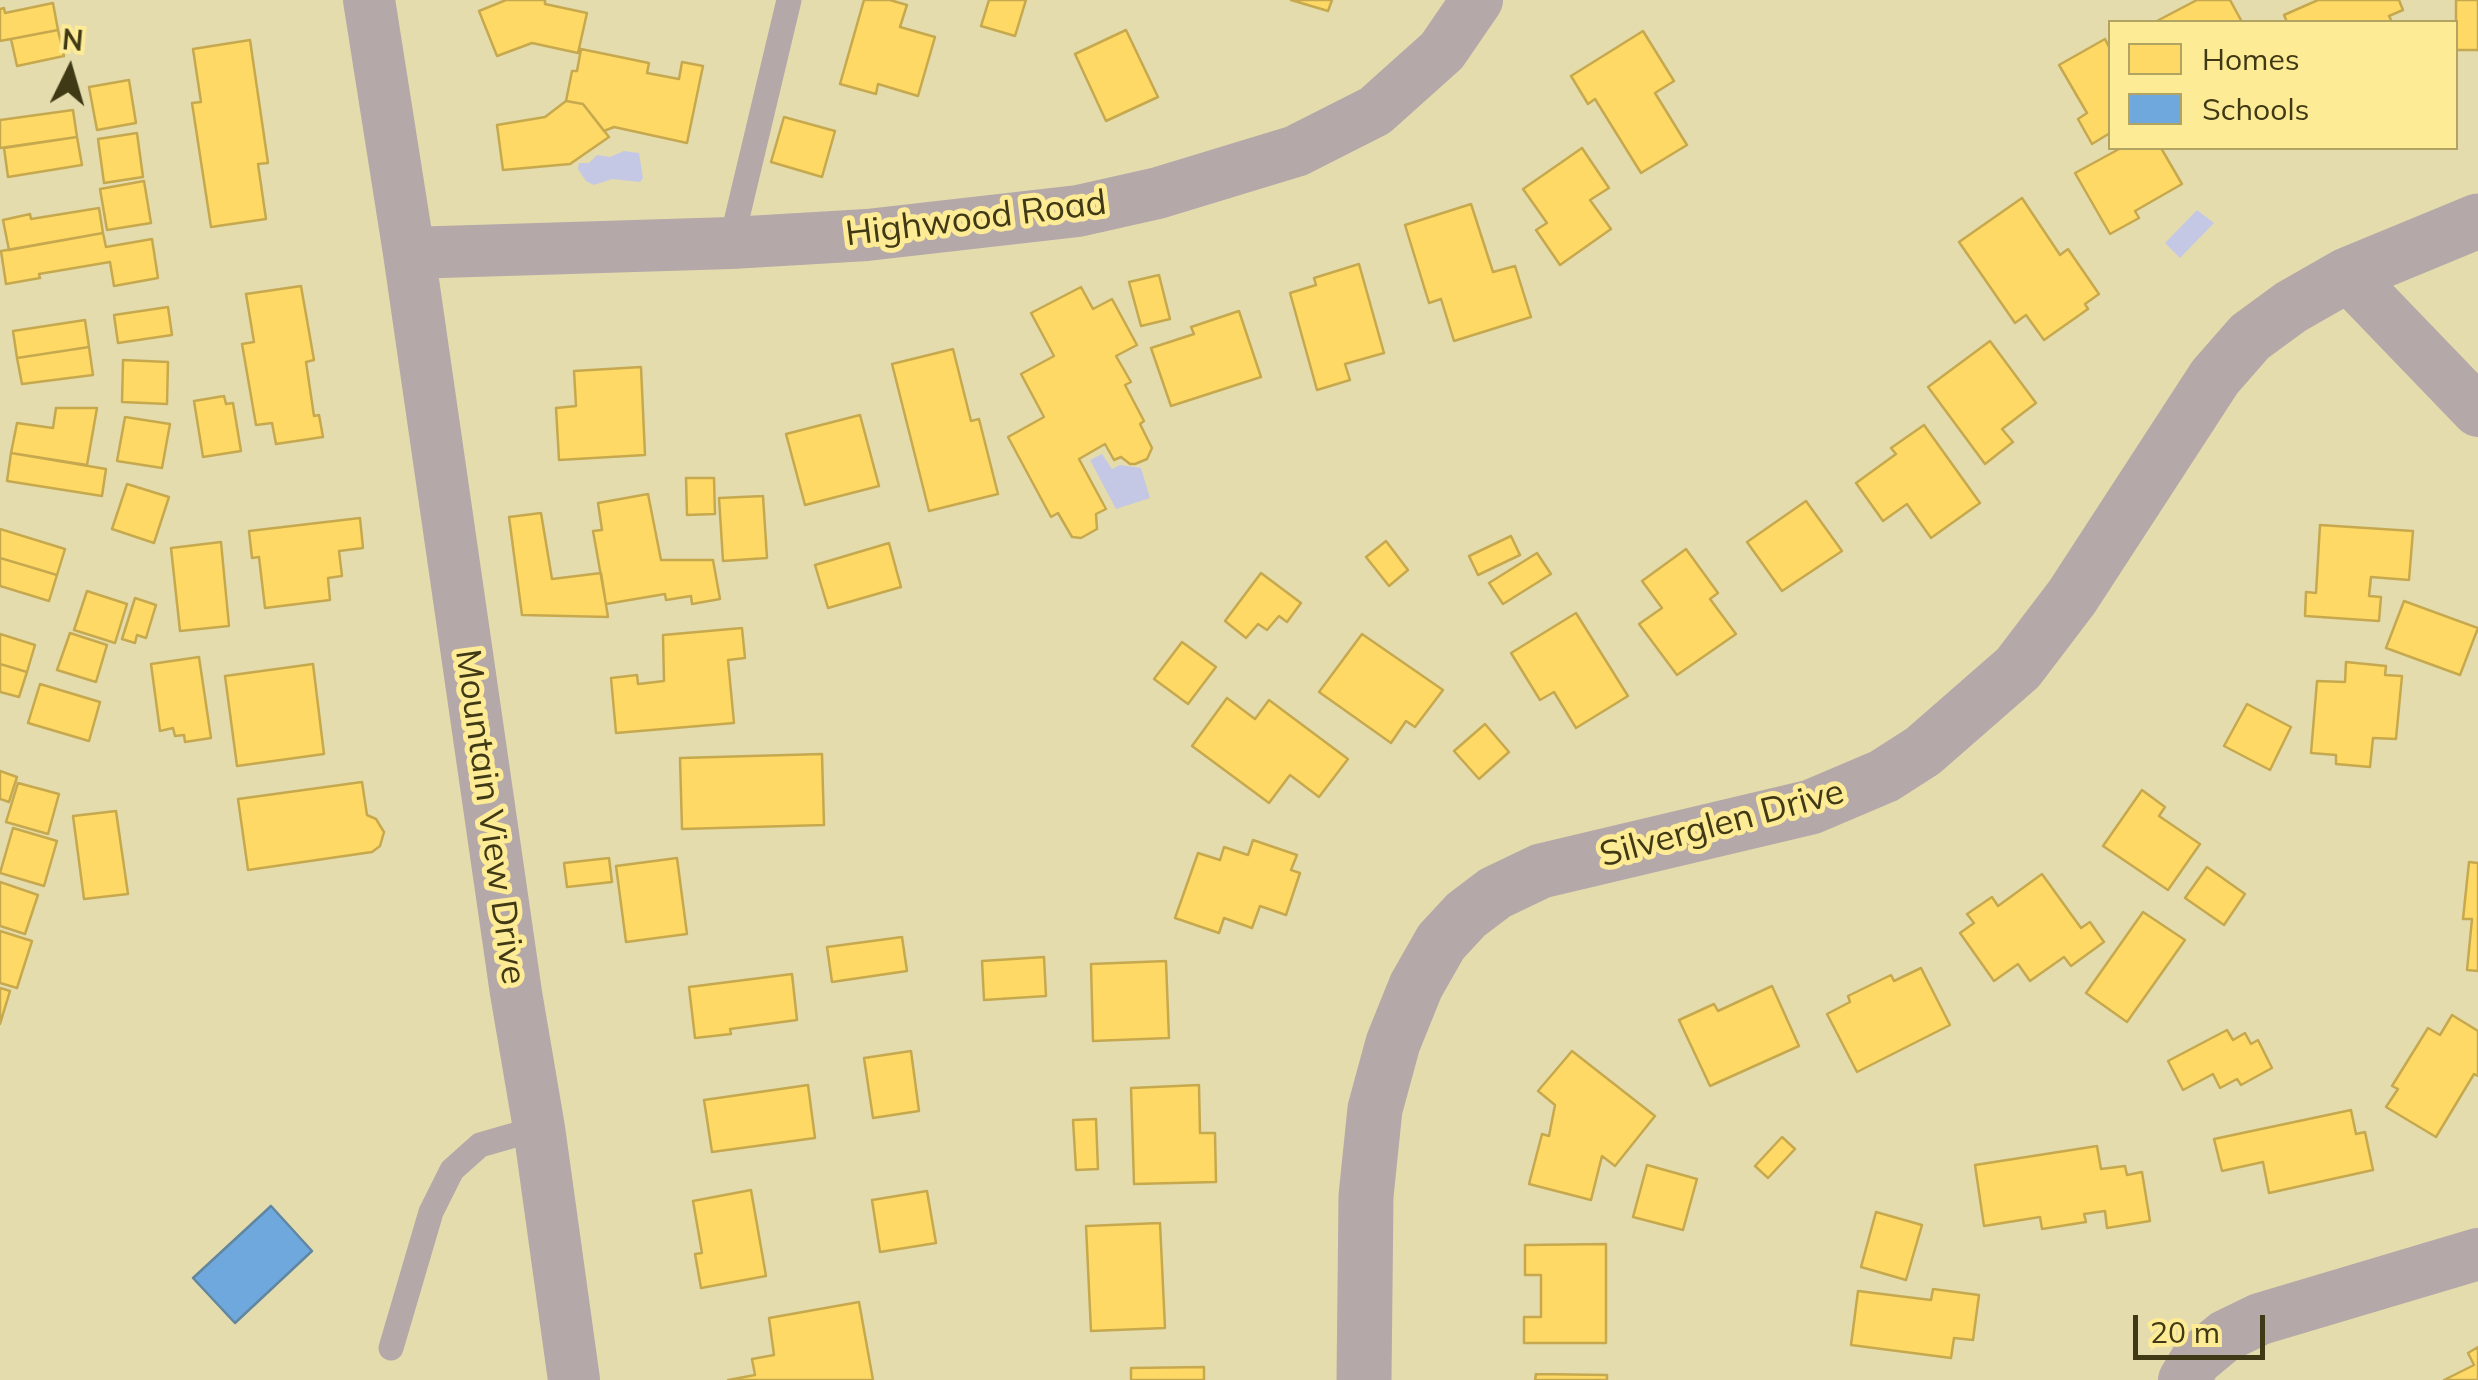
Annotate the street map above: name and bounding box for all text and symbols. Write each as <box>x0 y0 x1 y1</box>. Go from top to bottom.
north arrow <box>20 20 120 120</box>
legend <box>2108 20 2458 150</box>
text: N <box>61 21 85 58</box>
text: Homes <box>2202 40 2300 78</box>
text: Schools <box>2202 90 2309 128</box>
street label: Highwood Road <box>843 182 1109 256</box>
street label: Mountain View Drive <box>446 647 534 987</box>
street label: Silverglen Drive <box>1595 771 1849 877</box>
scale bar <box>2138 1295 2270 1357</box>
text: 20 m <box>2150 1313 2220 1351</box>

